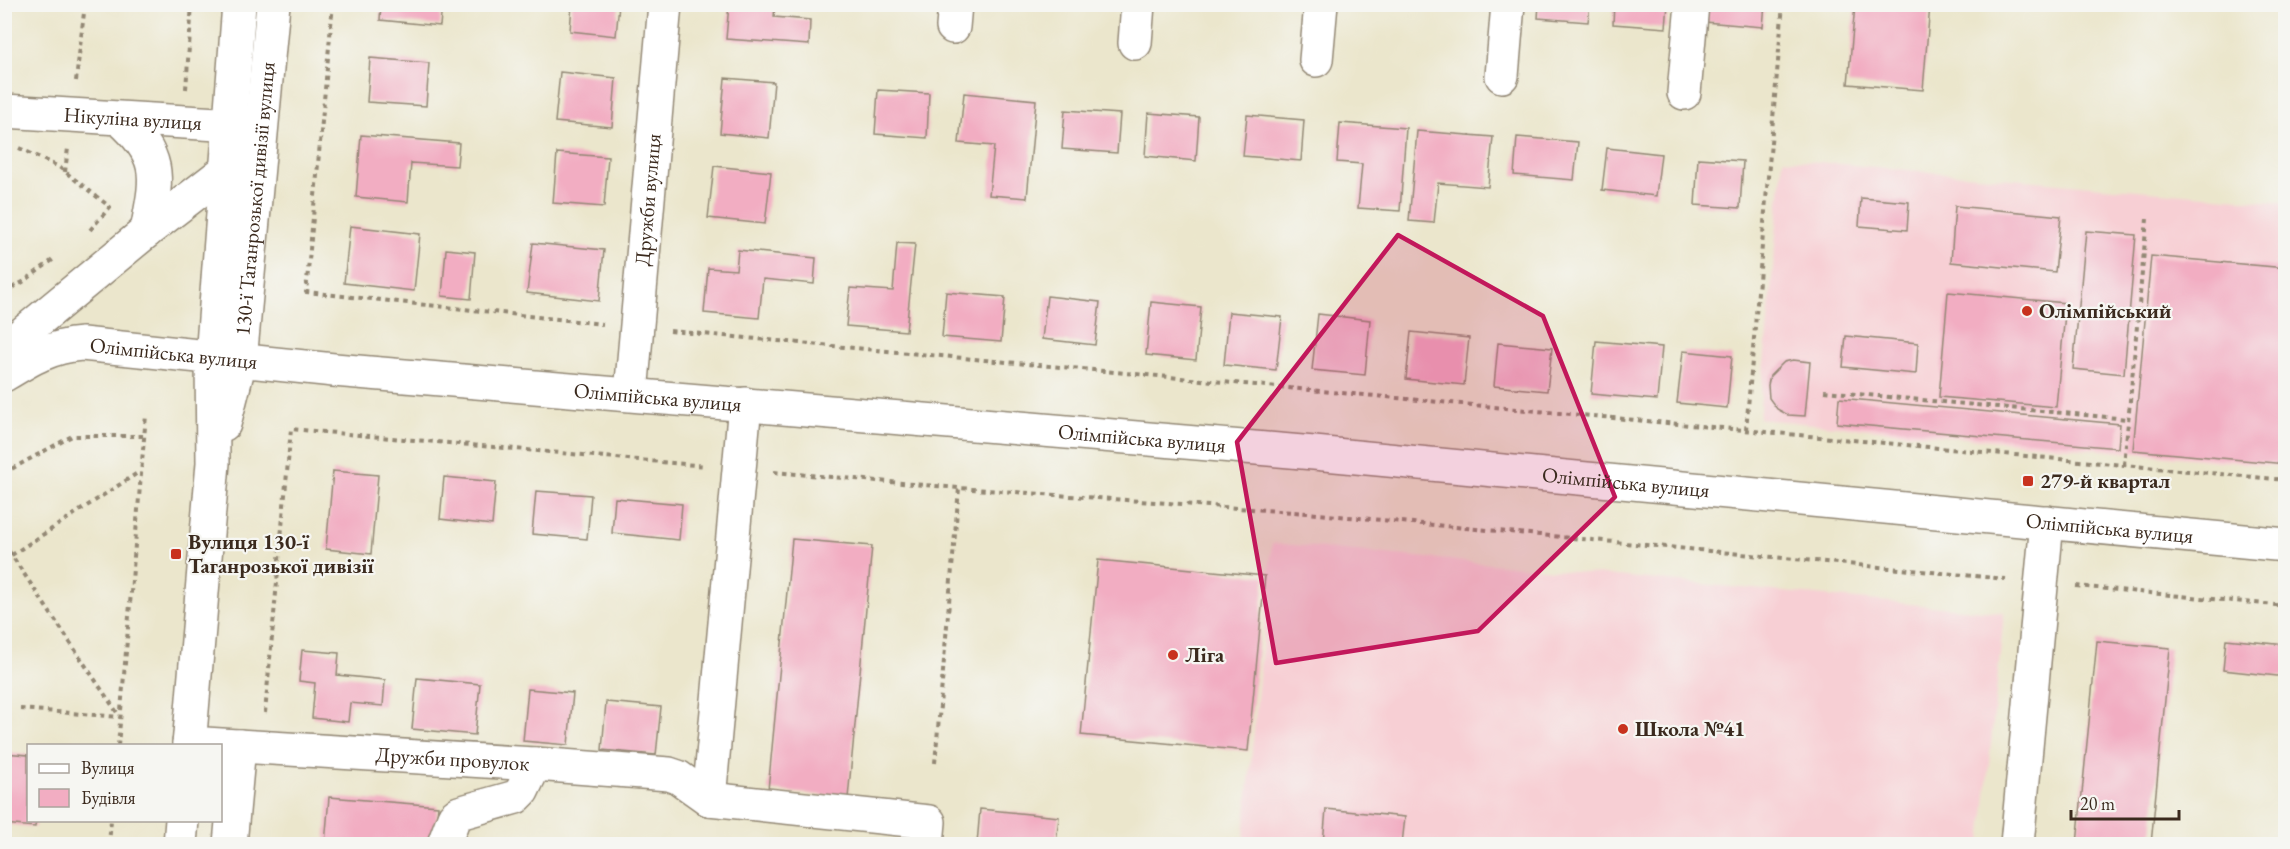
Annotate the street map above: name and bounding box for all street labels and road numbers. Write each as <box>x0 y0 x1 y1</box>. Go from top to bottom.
street label: 130-ї Таганрозької дивізії вулиця <box>228 60 281 337</box>
street label: Нікуліна вулиця <box>63 101 203 136</box>
street label: Дружби вулиця <box>628 132 667 267</box>
street label: Олімпійська вулиця <box>89 331 259 375</box>
street label: Олімпійська вулиця <box>573 376 743 417</box>
street label: Олімпійська вулиця <box>1057 417 1227 458</box>
street label: Олімпійська вулиця <box>1541 461 1711 503</box>
street label: Олімпійська вулиця <box>2025 506 2195 549</box>
street label: Дружби провулок <box>375 740 530 777</box>

